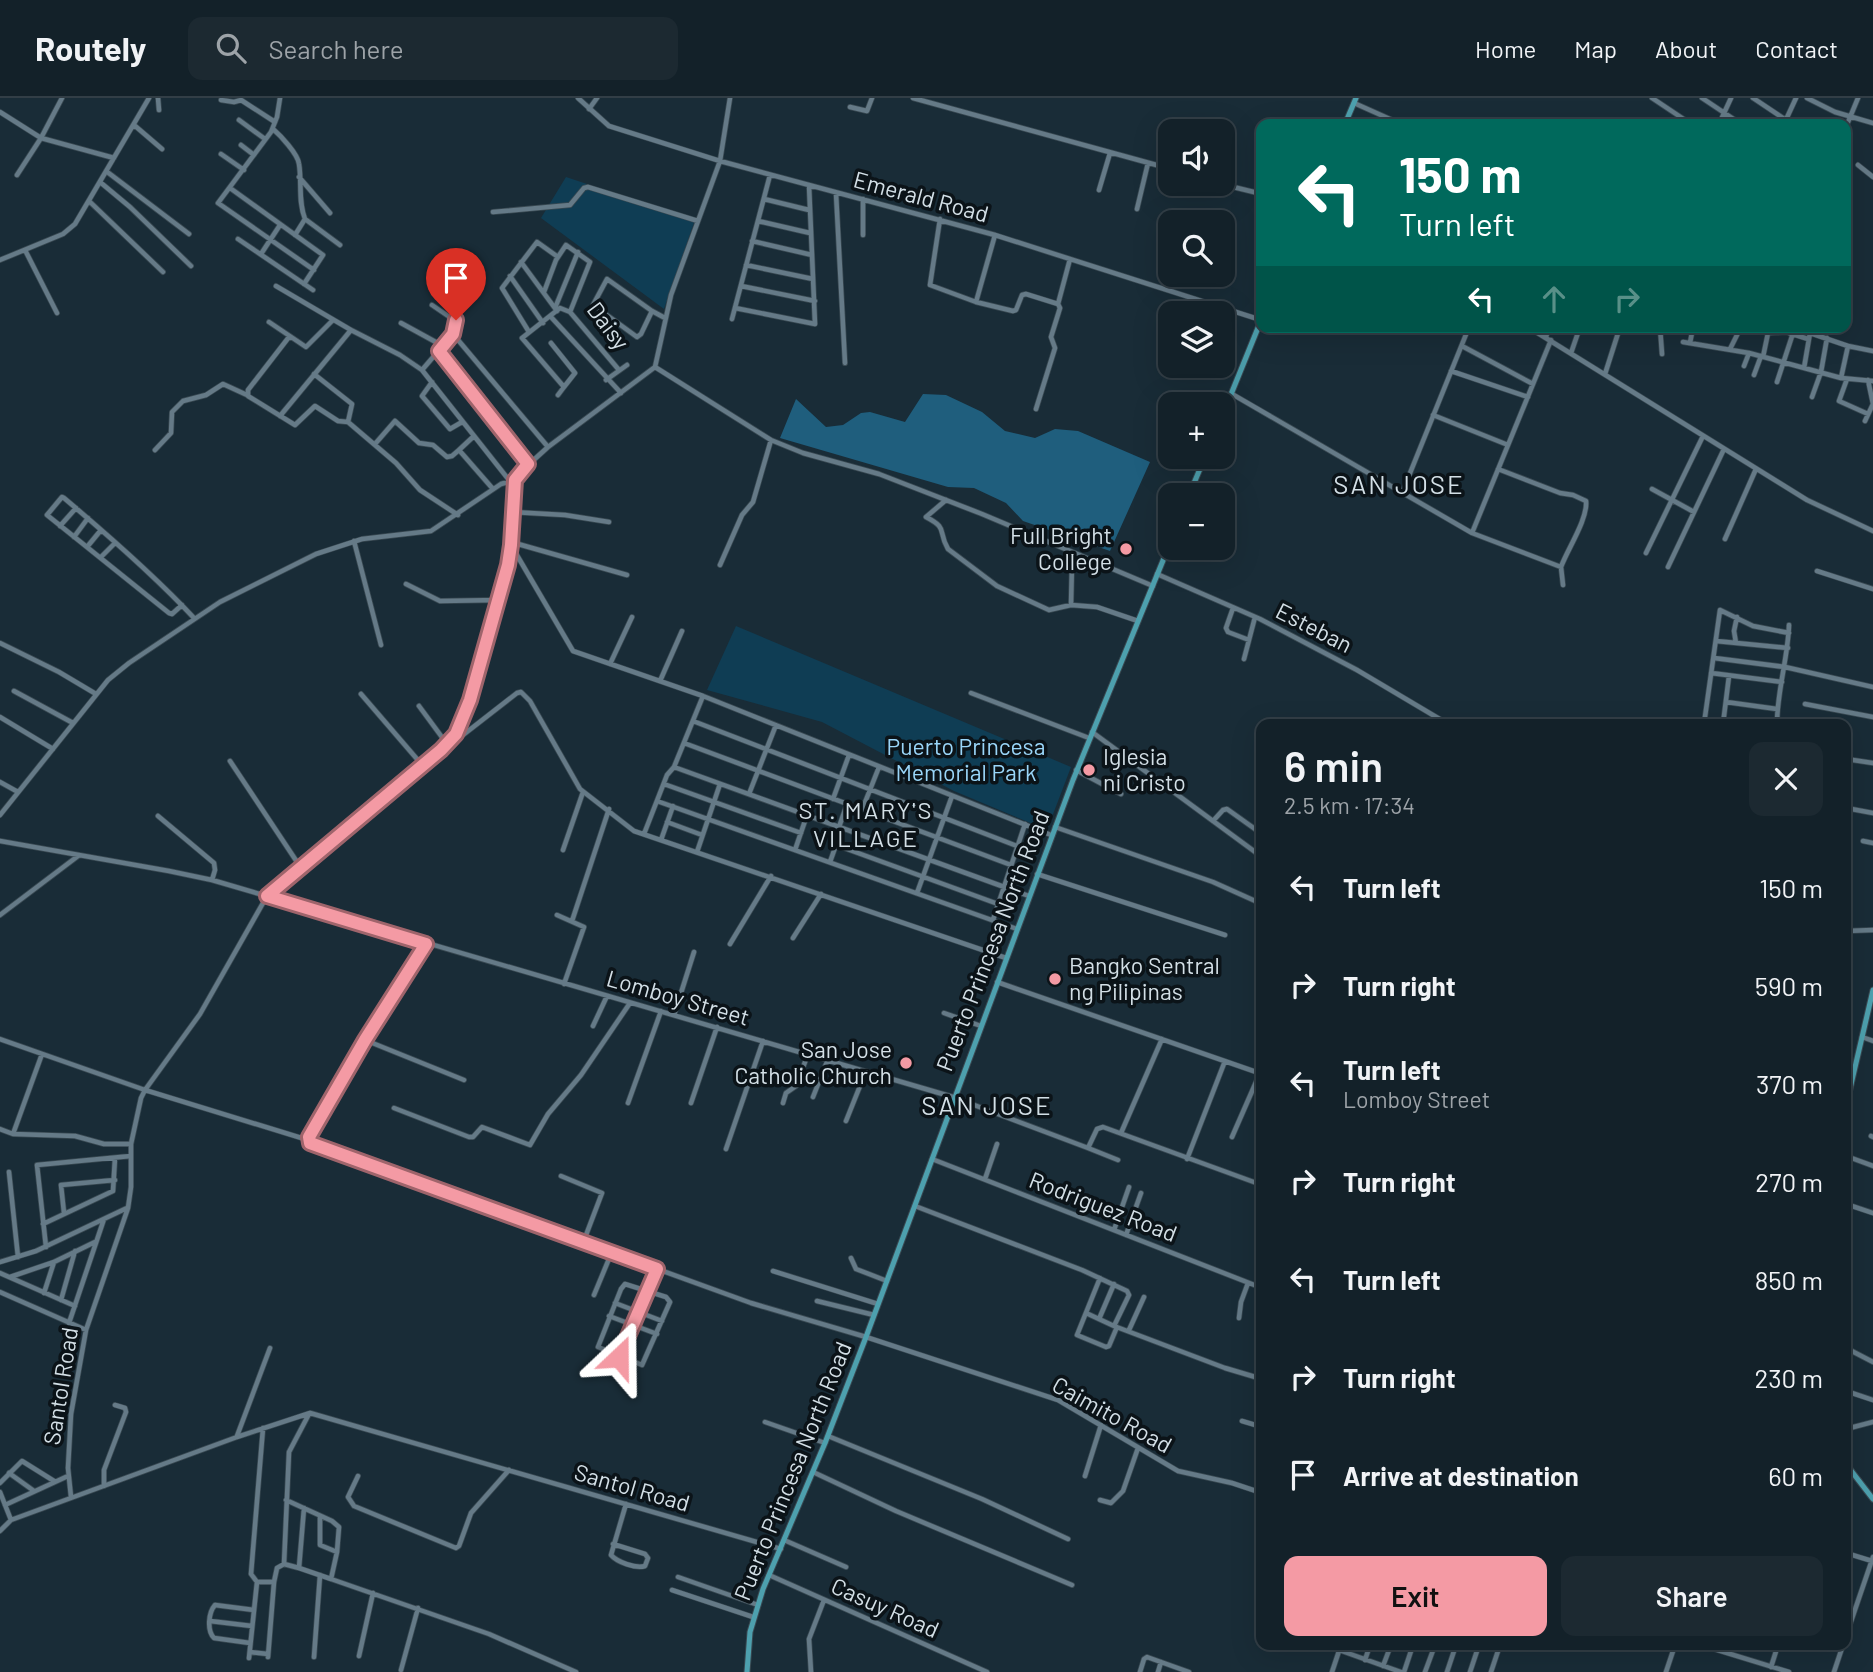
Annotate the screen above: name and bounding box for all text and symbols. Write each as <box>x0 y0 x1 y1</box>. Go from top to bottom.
search box <box>188 17 678 80</box>
text: Routely <box>35 28 146 68</box>
icon: search <box>212 29 250 67</box>
text: Search here <box>268 33 404 64</box>
text: Home <box>1475 34 1536 63</box>
text: Map <box>1574 34 1617 63</box>
text: About <box>1655 34 1717 63</box>
text: Contact <box>1755 34 1838 63</box>
map controls <box>1158 119 1235 560</box>
button: sound <box>1158 119 1235 196</box>
text: 150 m <box>1399 144 1521 203</box>
icon: left <box>1284 147 1375 238</box>
street label: Emerald Road <box>851 165 992 227</box>
text: Turn left <box>1399 204 1516 242</box>
button: search <box>1158 210 1235 287</box>
pin <box>426 248 486 320</box>
icon: arrive <box>437 259 475 297</box>
icon: left <box>1462 280 1500 318</box>
icon: ahead <box>1535 280 1573 318</box>
icon: right <box>1608 280 1646 318</box>
street label: Daisy <box>582 296 636 355</box>
button: layers <box>1158 301 1235 378</box>
button: + <box>1158 392 1235 469</box>
district label: SAN JOSE <box>1333 468 1465 499</box>
button: − <box>1158 483 1235 560</box>
place label: Full Bright College <box>1010 521 1112 575</box>
marker: Full Bright College <box>1118 541 1134 557</box>
street label: Esteban <box>1272 596 1357 658</box>
park label: Puerto Princesa Memorial Park <box>887 732 1045 786</box>
text: 6 min <box>1284 740 1383 790</box>
place label: Iglesia ni Cristo <box>1103 742 1186 796</box>
button: close <box>1749 742 1823 816</box>
marker: Iglesia ni Cristo <box>1081 762 1097 778</box>
text: 2.5 km · 17:34 <box>1284 791 1415 819</box>
district label: ST. MARY'S VILLAGE <box>799 795 933 852</box>
street label: Puerto Princesa North Road <box>929 807 1055 1075</box>
icon: left <box>1284 868 1322 906</box>
text: Turn left <box>1343 872 1441 903</box>
text: 150 m <box>1759 872 1823 903</box>
place label: Bangko Sentral ng Pilipinas <box>1069 951 1220 1005</box>
street label: Lomboy Street <box>604 963 753 1031</box>
icon: right <box>1284 966 1322 1004</box>
text: Turn right <box>1343 970 1456 1001</box>
text: 590 m <box>1755 970 1823 1001</box>
marker: Bangko Sentral ng Pilipinas <box>1047 971 1063 987</box>
place label: San Jose Catholic Church <box>734 1035 892 1089</box>
text: Turn left <box>1343 1054 1441 1085</box>
marker: San Jose Catholic Church <box>898 1055 914 1071</box>
icon: left <box>1284 1064 1322 1102</box>
text: 370 m <box>1756 1068 1823 1099</box>
text: Lomboy Street <box>1343 1085 1490 1113</box>
district label: SAN JOSE <box>921 1089 1053 1120</box>
icon: right <box>1284 1162 1322 1200</box>
street label: Rodriguez Road <box>1026 1165 1181 1247</box>
text: Turn right <box>1343 1166 1456 1197</box>
text: 270 m <box>1755 1166 1823 1197</box>
icon: left <box>1284 1260 1322 1298</box>
text: Turn left <box>1343 1264 1441 1295</box>
text: 850 m <box>1755 1264 1823 1295</box>
position arrow <box>582 1320 656 1394</box>
street label: Santol Road <box>37 1325 83 1447</box>
street label: Puerto Princesa North Road <box>727 1337 857 1604</box>
icon: right <box>1284 1358 1322 1396</box>
text: Turn right <box>1343 1362 1456 1393</box>
text: 230 m <box>1754 1362 1823 1393</box>
street label: Caimito Road <box>1048 1370 1177 1458</box>
icon: arrive <box>1284 1456 1322 1494</box>
street label: Santol Road <box>571 1457 693 1517</box>
text: Arrive at destination <box>1343 1460 1579 1491</box>
text: 60 m <box>1768 1460 1823 1491</box>
button: Exit <box>1284 1556 1547 1636</box>
button: Share <box>1561 1556 1823 1636</box>
street label: Casuy Road <box>827 1571 944 1643</box>

